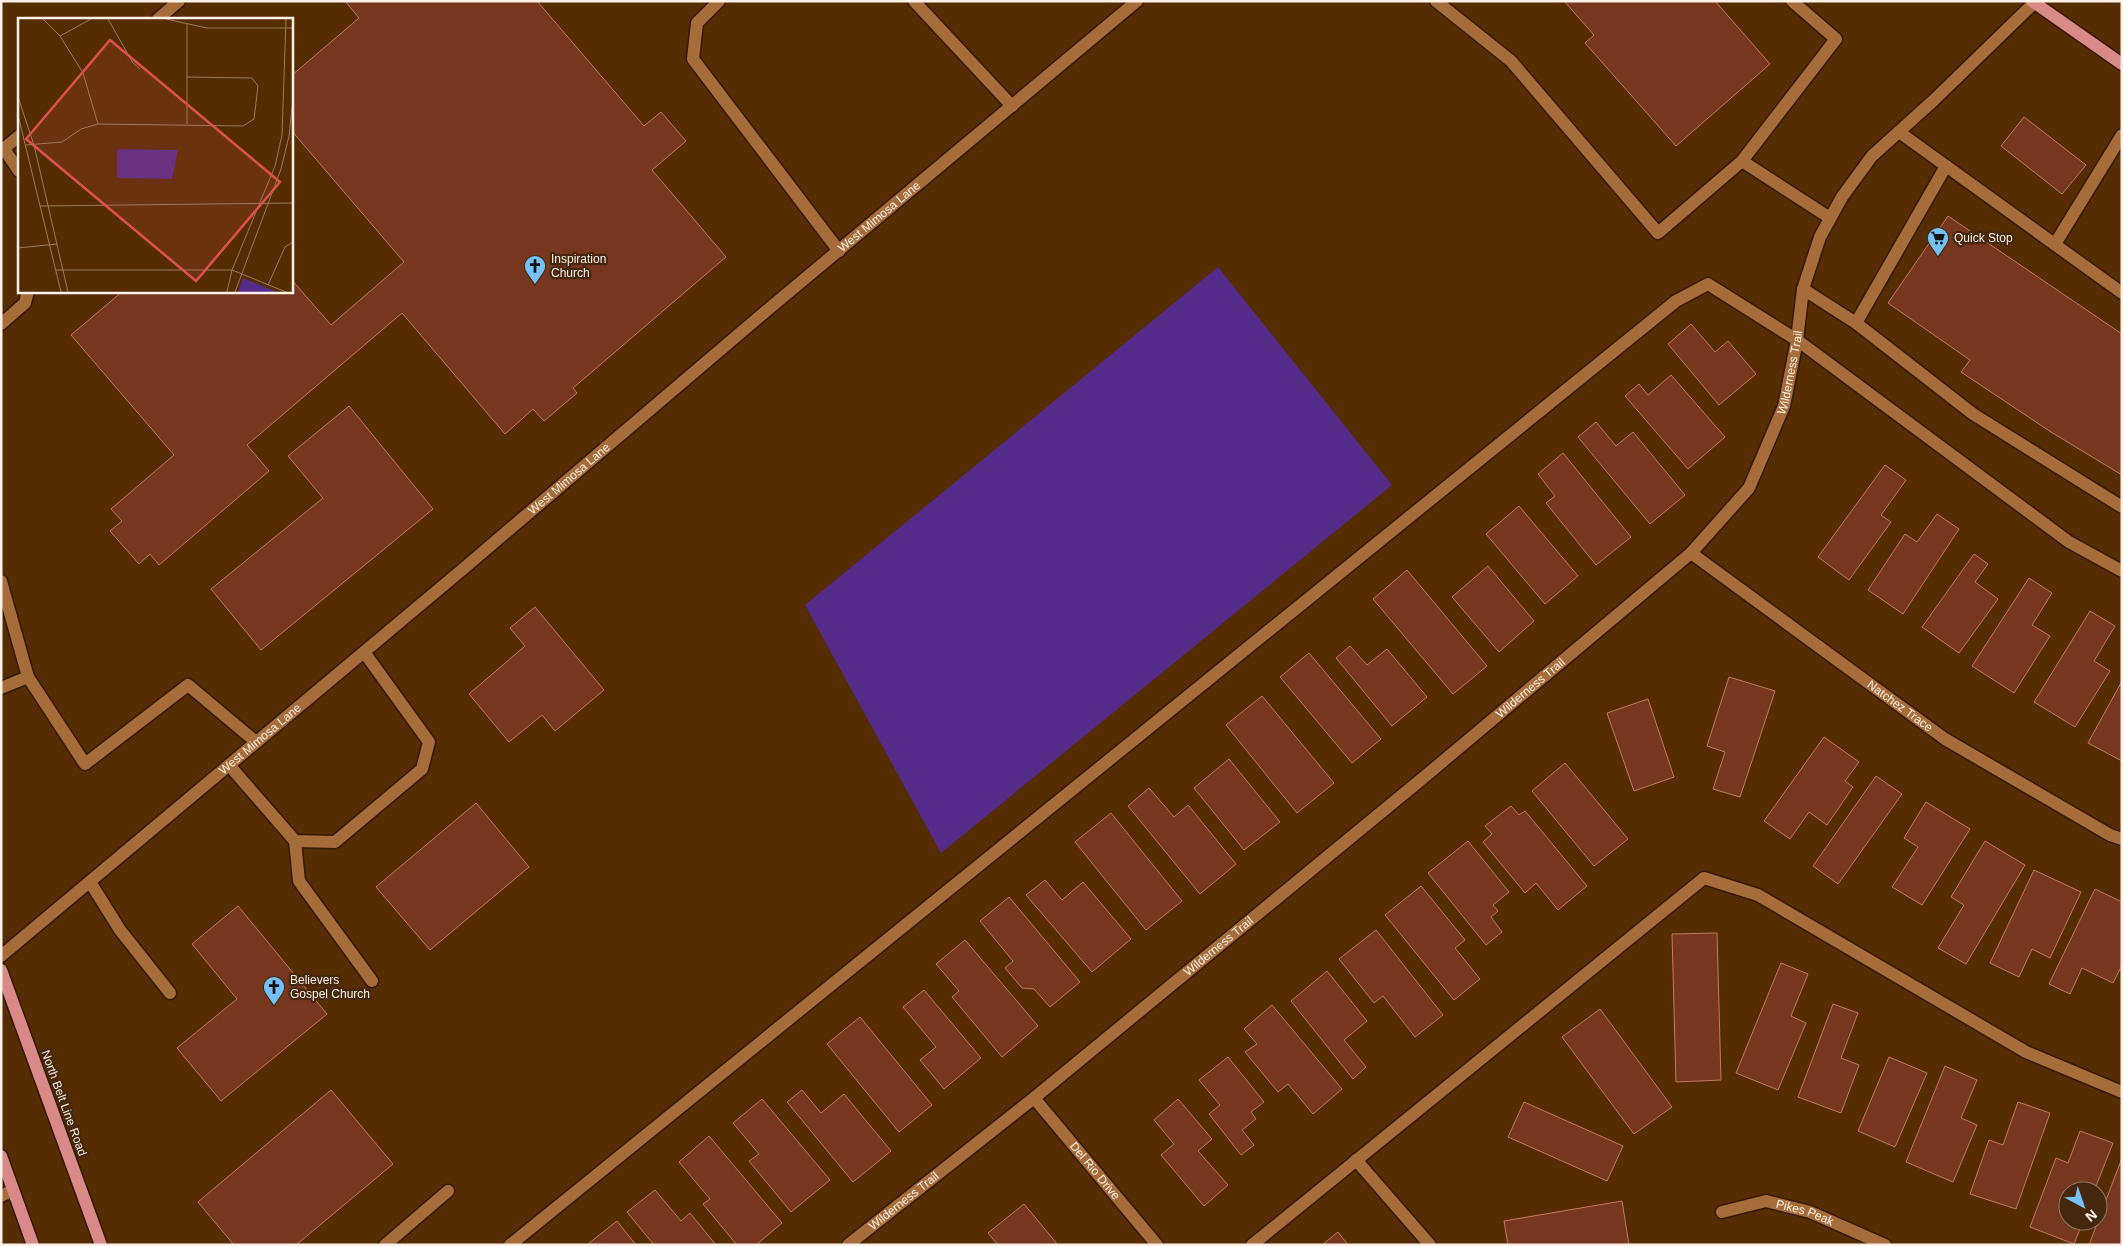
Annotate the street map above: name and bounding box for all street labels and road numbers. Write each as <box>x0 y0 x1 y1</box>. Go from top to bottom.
street label: West Mimosa Lane <box>835 178 923 255</box>
street label: Wilderness Trail <box>1774 330 1805 417</box>
street label: West Mimosa Lane <box>525 440 613 517</box>
street label: Wilderness Trail <box>1493 655 1568 721</box>
street label: Natchez Trace <box>1865 677 1936 735</box>
street label: West Mimosa Lane <box>216 700 304 777</box>
street label: Wilderness Trail <box>1181 914 1256 979</box>
street label: North Belt Line Road <box>38 1048 90 1158</box>
street label: Del Rio Drive <box>1067 1139 1123 1203</box>
street label: Wilderness Trail <box>866 1169 942 1233</box>
street label: Pikes Peak <box>1775 1197 1837 1229</box>

